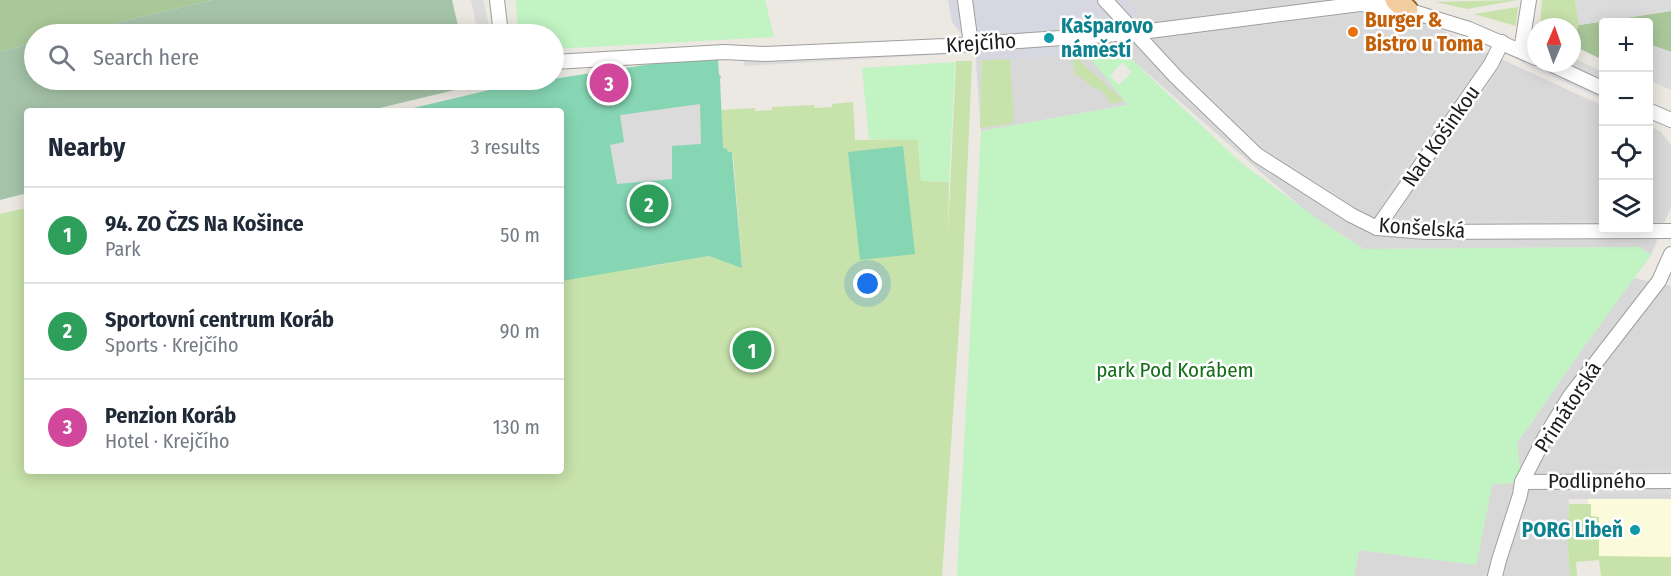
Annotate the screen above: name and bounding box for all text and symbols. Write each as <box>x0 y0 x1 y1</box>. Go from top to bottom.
place label: Burger & Bistro u Toma <box>1365 7 1484 57</box>
place label: Kašparovo náměstí <box>1061 13 1153 63</box>
north arrow <box>1527 18 1581 72</box>
map controls <box>1599 18 1653 234</box>
button: + <box>1599 18 1653 72</box>
search box <box>24 24 564 90</box>
marker: Burger & Bistro u Toma <box>1346 25 1360 39</box>
street label: Krejčího <box>945 28 1017 58</box>
marker: Kašparovo náměstí <box>1042 31 1056 45</box>
icon: search <box>45 41 78 74</box>
text: Search here <box>93 44 199 71</box>
pin: 3 <box>590 60 628 106</box>
button: − <box>1599 72 1653 126</box>
street label: Nad Košinkou <box>1396 80 1486 192</box>
button: locate <box>1599 126 1653 180</box>
text: Nearby <box>48 132 125 163</box>
text: 3 results <box>471 135 540 159</box>
button: layers <box>1599 180 1653 234</box>
pin: 2 <box>630 182 668 226</box>
text: 94. ZO ČZS Na Košince <box>105 210 304 237</box>
street label: Konšelská <box>1378 212 1466 244</box>
text: 1 <box>63 223 72 247</box>
text: 50 m <box>500 223 540 247</box>
text: Park <box>105 237 141 261</box>
your location <box>853 269 882 298</box>
text: Sportovní centrum Koráb <box>105 306 334 333</box>
text: 2 <box>63 319 72 343</box>
text: 90 m <box>500 319 540 343</box>
pin: 1 <box>732 328 771 372</box>
text: Sports · Krejčího <box>105 333 239 357</box>
park label: park Pod Korábem <box>1096 357 1254 383</box>
street label: Primátorská <box>1529 357 1607 457</box>
text: Penzion Koráb <box>105 402 236 429</box>
text: 3 <box>63 415 72 439</box>
text: 130 m <box>493 415 540 439</box>
text: Hotel · Krejčího <box>105 429 230 453</box>
street label: Podlipného <box>1548 468 1646 494</box>
place label: PORG Libeň <box>1522 517 1623 543</box>
marker: PORG Libeň <box>1628 523 1642 537</box>

